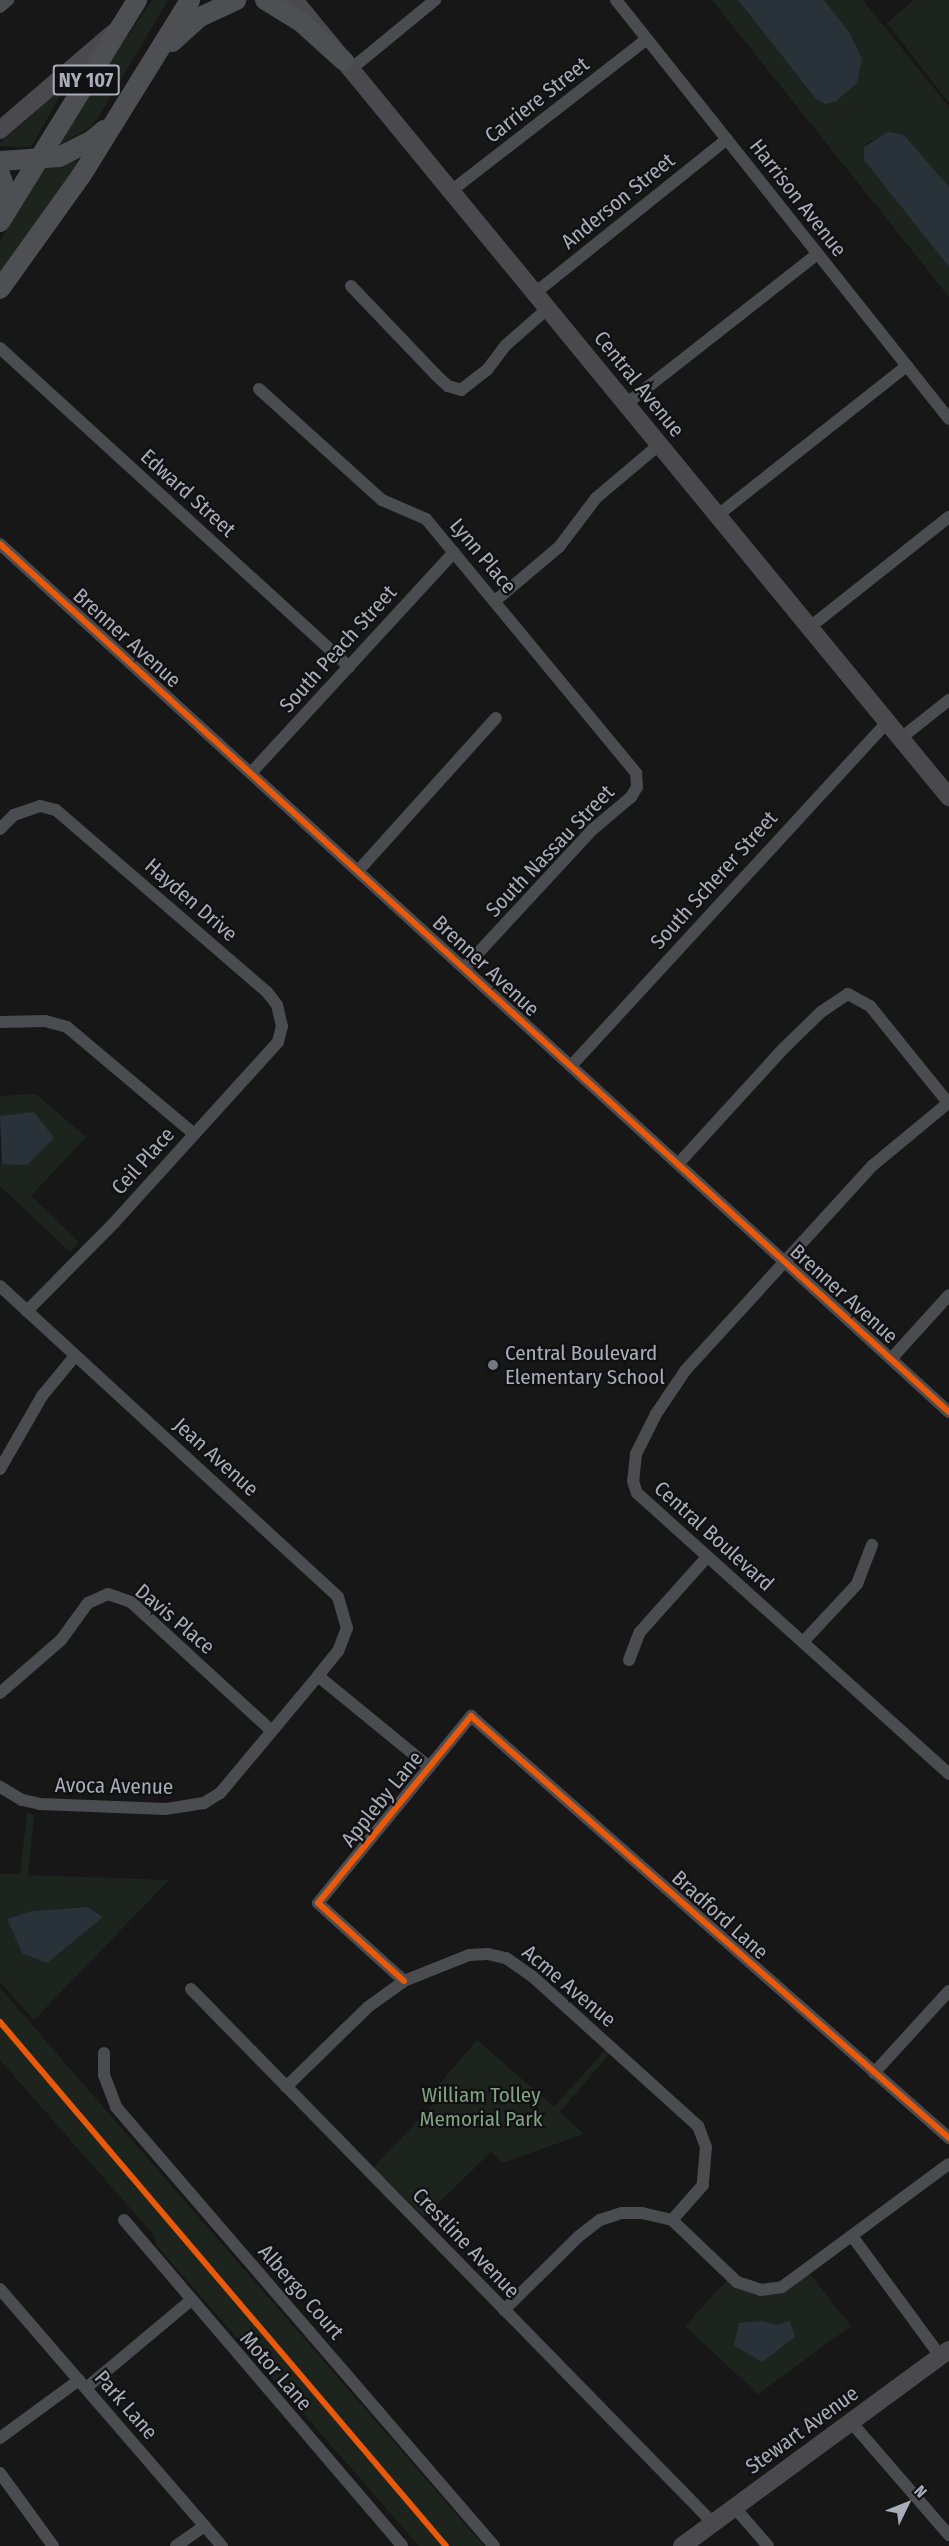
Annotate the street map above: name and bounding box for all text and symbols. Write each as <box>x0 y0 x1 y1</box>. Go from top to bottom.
street label: Carriere Street <box>480 52 594 148</box>
road number: NY 107 <box>52 63 121 97</box>
street label: Harrison Avenue <box>744 134 852 262</box>
street label: Anderson Street <box>556 148 680 254</box>
street label: Central Avenue <box>589 326 689 442</box>
street label: Edward Street <box>135 444 241 542</box>
street label: Lynn Place <box>444 513 522 599</box>
street label: South Peach Street <box>274 580 402 718</box>
street label: Brenner Avenue <box>68 583 186 693</box>
street label: South Nassau Street <box>481 780 619 922</box>
street label: South Scherer Street <box>645 806 783 954</box>
street label: Hayden Drive <box>140 853 242 947</box>
street label: Brenner Avenue <box>427 910 545 1022</box>
street label: Ceil Place <box>106 1122 180 1200</box>
street label: Brenner Avenue <box>785 1239 903 1349</box>
place label: Central Boulevard Elementary School <box>505 1340 665 1390</box>
marker: Central Boulevard Elementary School <box>486 1358 500 1372</box>
street label: Jean Avenue <box>168 1412 264 1502</box>
street label: Central Boulevard <box>649 1476 779 1596</box>
street label: Davis Place <box>130 1579 220 1659</box>
street label: Appleby Lane <box>336 1746 428 1852</box>
street label: Avoca Avenue <box>55 1772 173 1800</box>
street label: Bradford Lane <box>667 1865 773 1965</box>
street label: Acme Avenue <box>517 1940 621 2032</box>
park label: William Tolley Memorial Park <box>420 2082 542 2132</box>
street label: Crestline Avenue <box>407 2183 525 2303</box>
street label: Albergo Court <box>253 2240 349 2344</box>
street label: Motor Lane <box>235 2326 317 2416</box>
street label: Park Lane <box>89 2365 163 2445</box>
street label: Stewart Avenue <box>741 2381 863 2479</box>
north arrow <box>877 2474 937 2534</box>
text: N <box>910 2481 931 2501</box>

